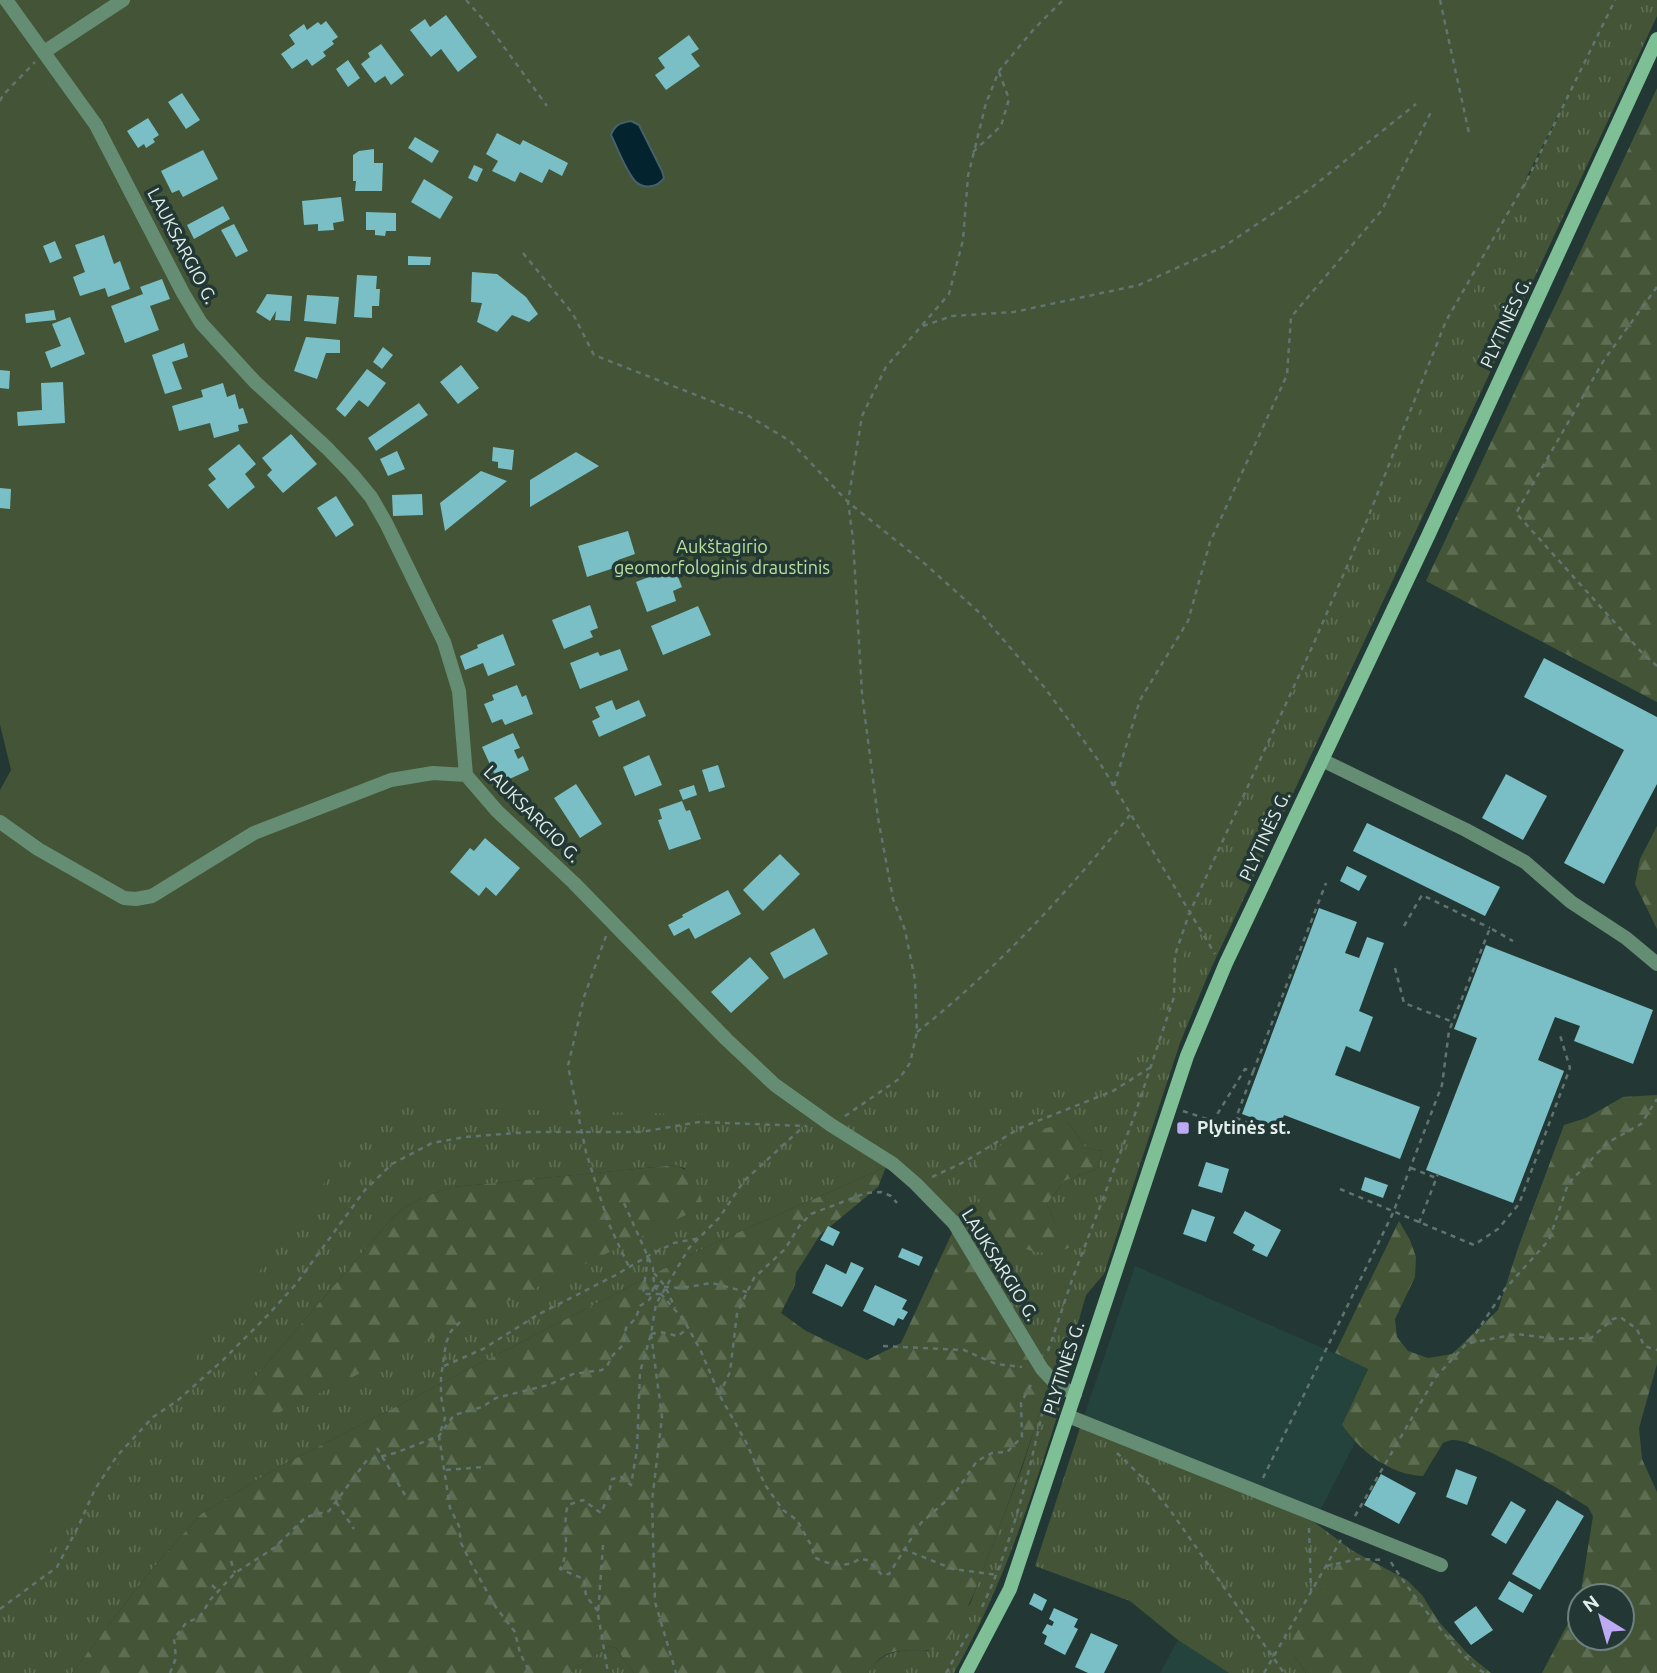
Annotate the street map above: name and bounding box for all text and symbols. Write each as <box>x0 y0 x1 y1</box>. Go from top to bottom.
street label: LAUKSARGIO G. <box>144 184 222 307</box>
street label: PLYTINĖS G. <box>1476 274 1535 371</box>
park label: Aukštagirio geomorfologinis draustinis <box>614 536 830 577</box>
street label: LAUKSARGIO G. <box>480 761 585 866</box>
street label: PLYTINĖS G. <box>1235 787 1294 884</box>
place label: Plytinės st. <box>1197 1117 1291 1137</box>
marker: Plytinės st. <box>1175 1120 1191 1136</box>
street label: LAUKSARGIO G. <box>958 1205 1043 1324</box>
street label: PLYTINĖS G. <box>1039 1319 1088 1417</box>
north arrow <box>1566 1582 1636 1652</box>
text: N <box>1578 1590 1603 1616</box>

